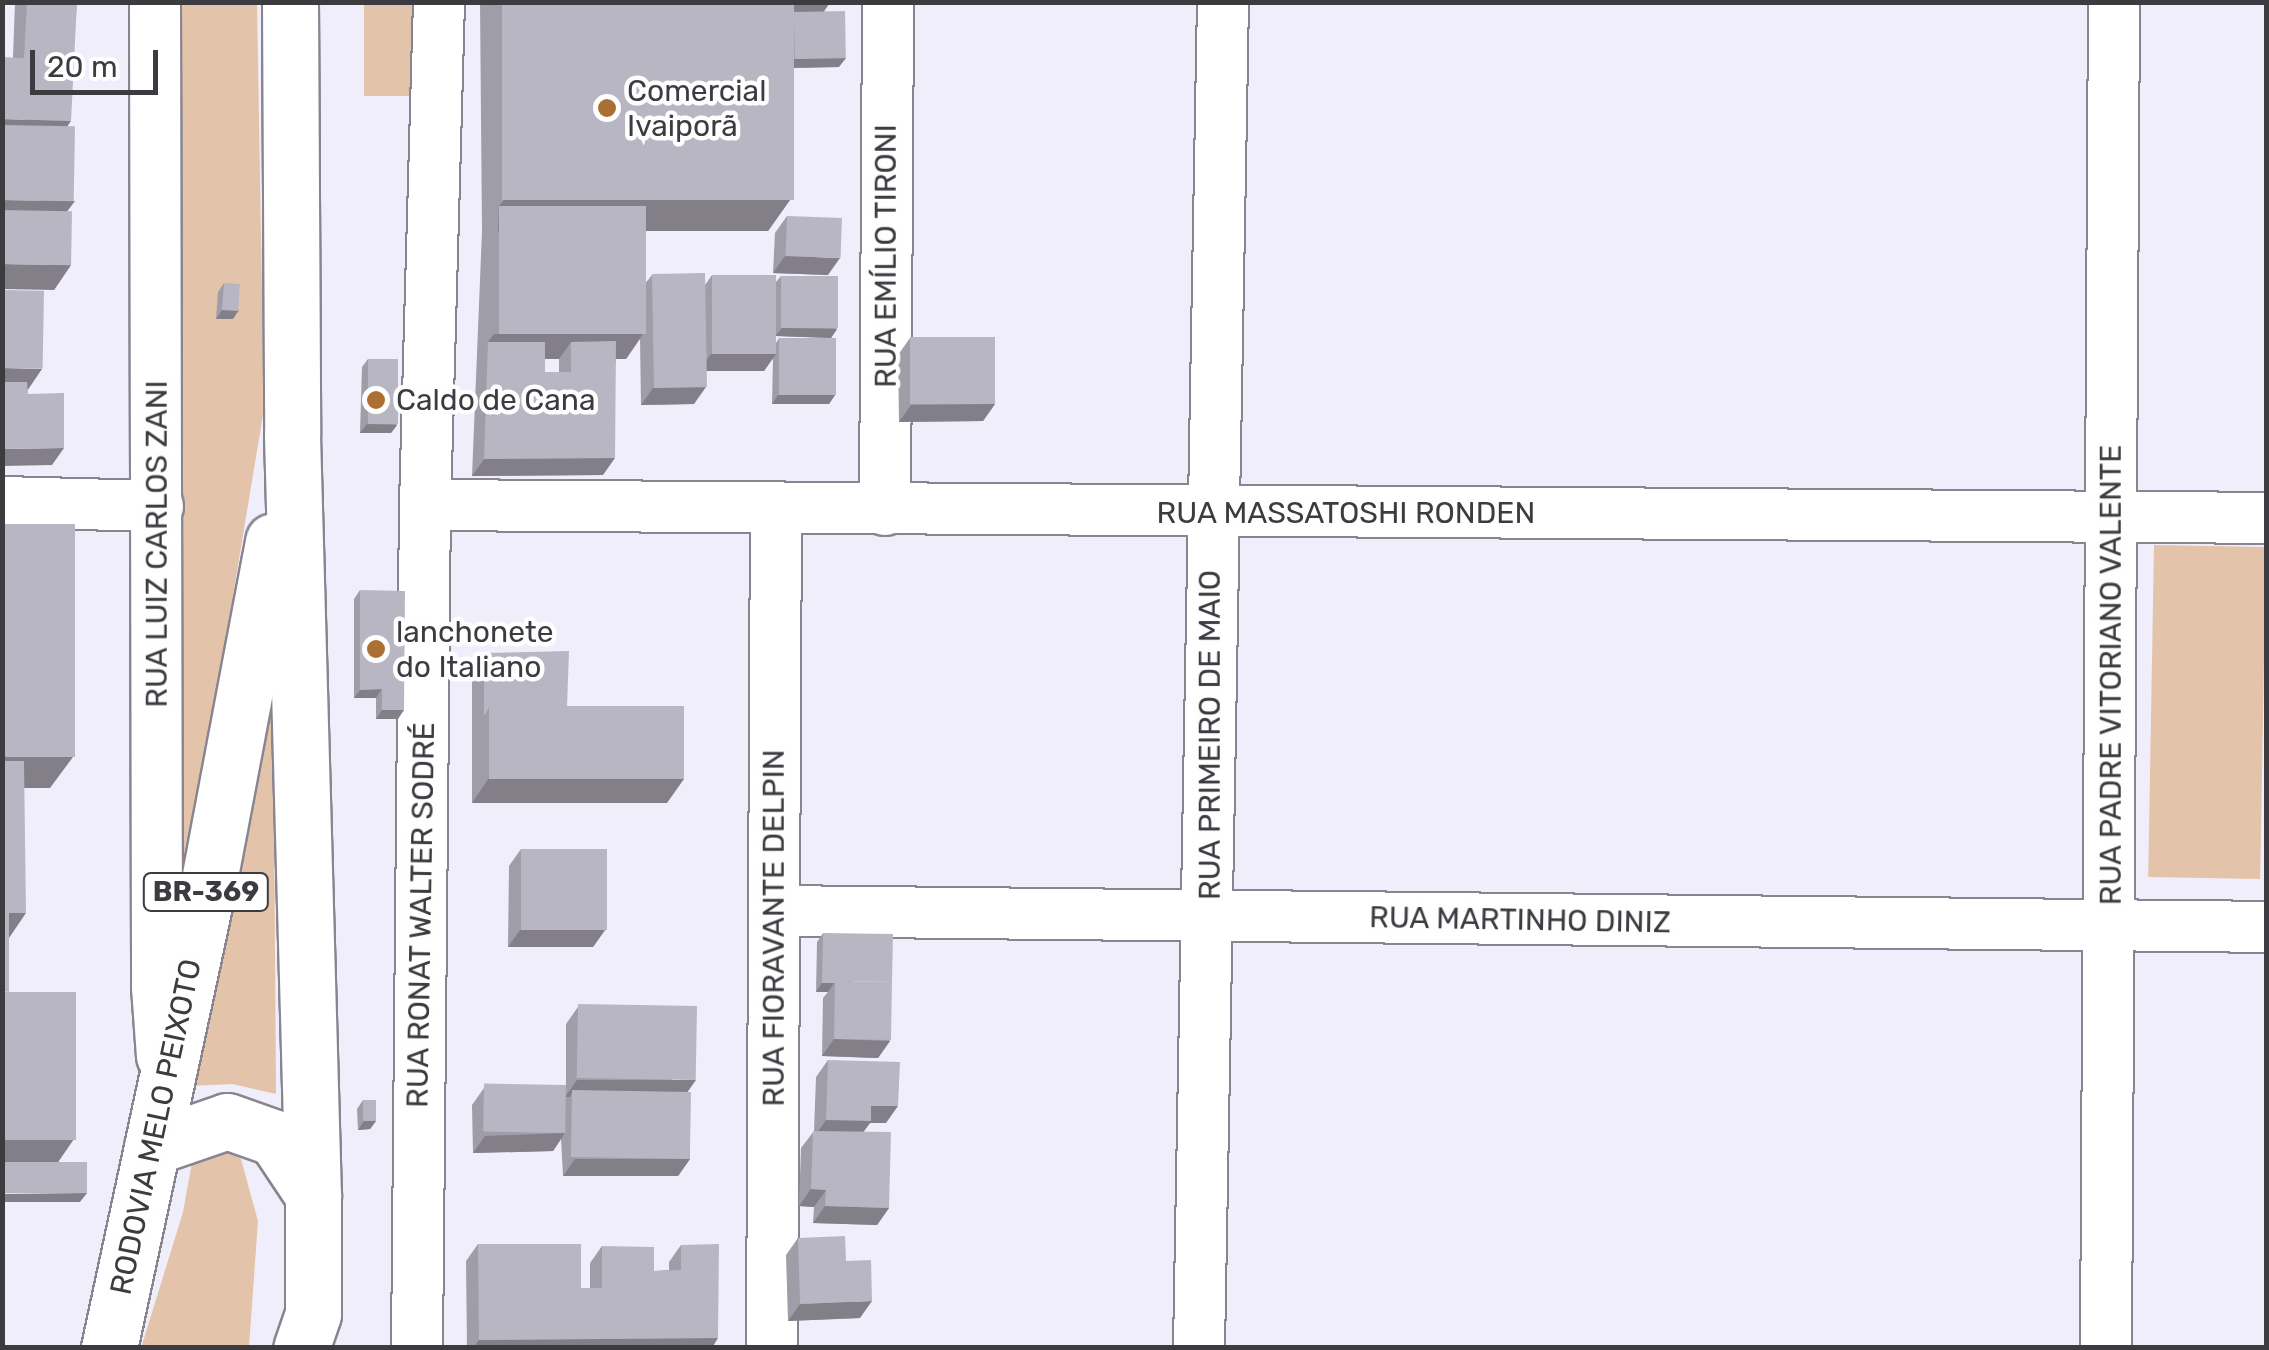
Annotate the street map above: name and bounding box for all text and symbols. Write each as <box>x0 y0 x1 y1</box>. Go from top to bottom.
scale bar <box>35 30 162 92</box>
text: 20 m <box>47 49 118 85</box>
place label: Comercial Ivaiporã <box>627 73 766 144</box>
marker: Comercial Ivaiporã <box>596 97 618 119</box>
street label: RUA EMÍLIO TIRONI <box>868 123 904 389</box>
street label: RUA LUIZ CARLOS ZANI <box>139 380 175 708</box>
place label: Caldo de Cana <box>396 382 596 418</box>
marker: Caldo de Cana <box>365 389 387 411</box>
street label: RUA PADRE VITORIANO VALENTE <box>2093 443 2129 907</box>
street label: RUA MASSATOSHI RONDEN <box>1156 495 1536 531</box>
street label: RUA PRIMEIRO DE MAIO <box>1192 570 1228 900</box>
place label: lanchonete do Italiano <box>396 614 553 684</box>
marker: lanchonete do Italiano <box>365 638 387 660</box>
street label: RUA RONAT WALTER SODRÉ <box>400 721 442 1109</box>
street label: RUA FIORAVANTE DELPIN <box>756 749 792 1107</box>
road number: BR-369 <box>141 869 271 915</box>
street label: RUA MARTINHO DINIZ <box>1368 899 1672 941</box>
street label: RODOVIA MELO PEIXOTO <box>103 956 209 1298</box>

